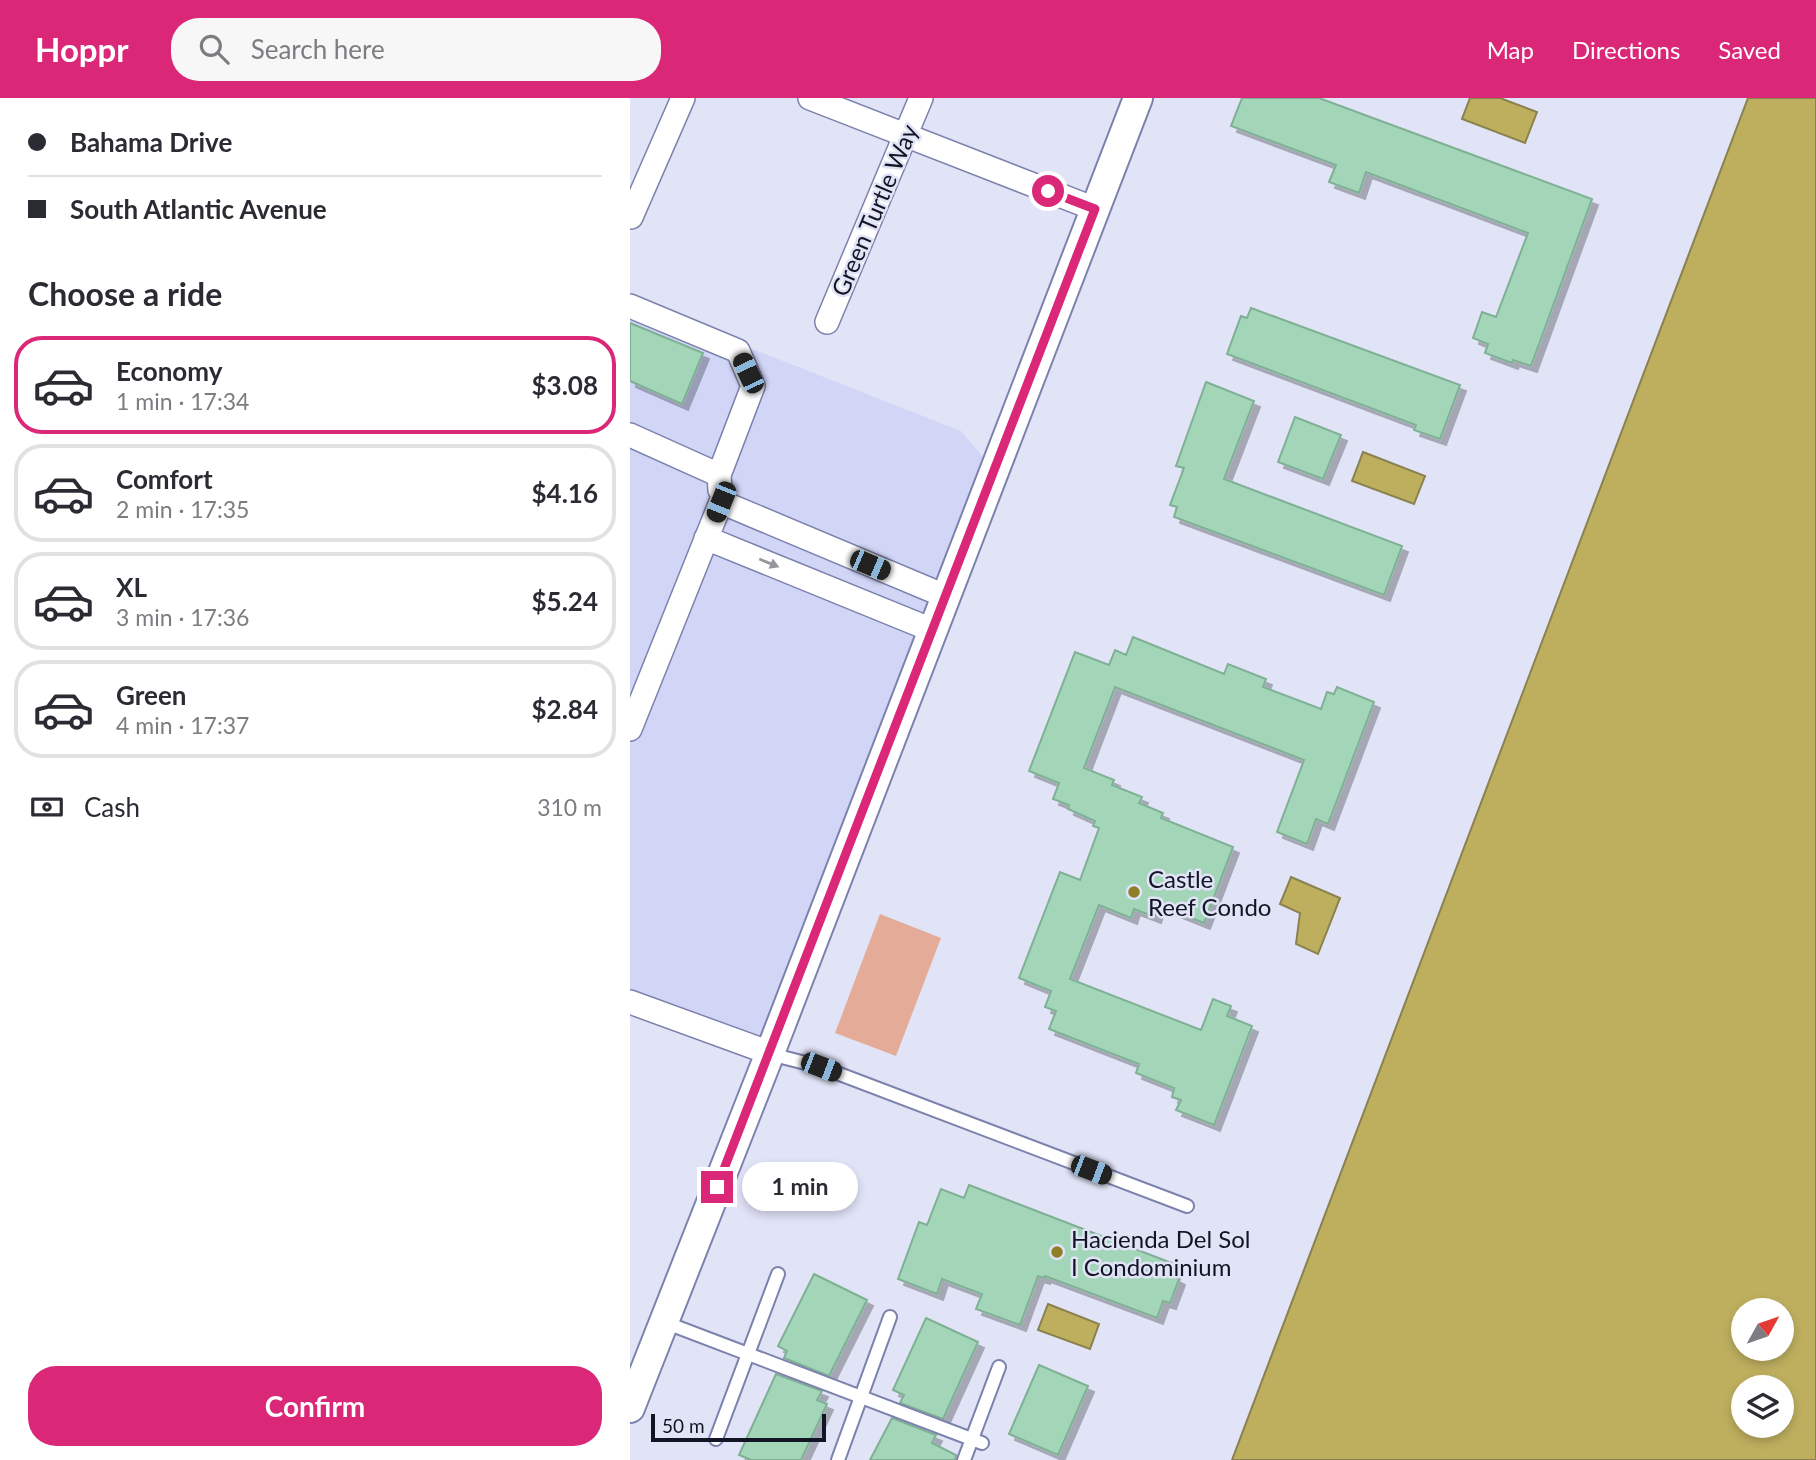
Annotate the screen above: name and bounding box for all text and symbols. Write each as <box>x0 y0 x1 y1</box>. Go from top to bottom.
search box <box>171 18 661 81</box>
text: Hoppr <box>35 29 129 69</box>
icon: search <box>195 30 233 68</box>
text: Search here <box>251 33 385 65</box>
text: Map <box>1487 35 1534 64</box>
text: Directions <box>1572 35 1680 64</box>
text: Saved <box>1718 35 1781 64</box>
street label: Green Turtle Way <box>825 119 923 300</box>
text: Bahama Drive <box>70 126 232 158</box>
route start <box>1032 175 1064 207</box>
text: South Atlantic Avenue <box>70 193 327 225</box>
text: Choose a ride <box>28 274 222 313</box>
car <box>730 350 767 396</box>
icon: car <box>32 354 95 417</box>
text: Economy <box>116 355 222 387</box>
text: $3.08 <box>532 369 598 401</box>
text: 1 min · 17:34 <box>116 387 249 415</box>
icon: car <box>32 462 95 525</box>
text: Comfort <box>116 463 213 495</box>
text: $4.16 <box>532 477 598 509</box>
car <box>704 479 739 525</box>
text: 2 min · 17:35 <box>116 495 249 523</box>
car <box>847 547 894 583</box>
one-way arrow <box>759 558 780 569</box>
icon: car <box>32 570 95 633</box>
text: XL <box>116 571 147 603</box>
text: $5.24 <box>532 585 598 617</box>
text: 3 min · 17:36 <box>116 603 249 631</box>
icon: car <box>32 678 95 741</box>
text: Green <box>116 679 186 711</box>
text: $2.84 <box>532 693 598 725</box>
text: 4 min · 17:37 <box>116 711 249 739</box>
icon: cash <box>28 788 66 826</box>
text: Cash <box>84 791 140 823</box>
text: 310 m <box>537 793 602 821</box>
place label: Castle Reef Condo <box>1148 864 1271 921</box>
marker: Castle Reef Condo <box>1126 884 1142 900</box>
car <box>798 1050 845 1084</box>
car <box>1068 1153 1115 1187</box>
callout: 1 min <box>742 1162 857 1212</box>
route end <box>701 1171 733 1203</box>
text: 1 min <box>771 1172 829 1200</box>
place label: Hacienda Del Sol I Condominium <box>1071 1224 1250 1281</box>
marker: Hacienda Del Sol I Condominium <box>1049 1244 1065 1260</box>
north arrow <box>1731 1298 1794 1362</box>
map controls <box>1731 1298 1794 1438</box>
button: Confirm <box>28 1366 602 1446</box>
button: layers <box>1731 1375 1794 1438</box>
scale bar <box>651 1411 826 1443</box>
text: 50 m <box>662 1414 705 1437</box>

